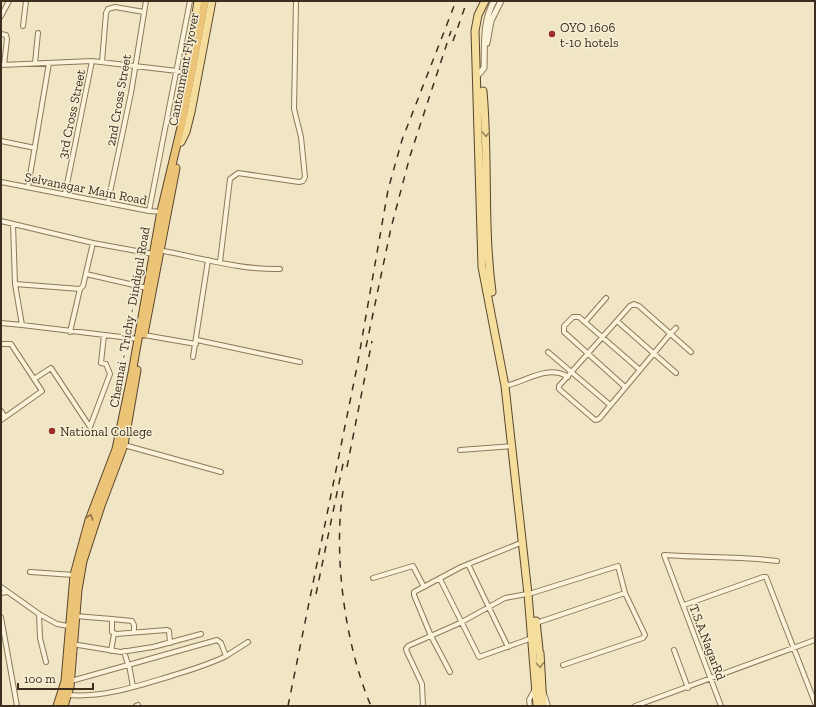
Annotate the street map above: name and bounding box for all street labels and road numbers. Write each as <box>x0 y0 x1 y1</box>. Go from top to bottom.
street label: Cantonment Flyover <box>165 11 202 127</box>
street label: 2nd Cross Street <box>103 53 134 147</box>
street label: 3rd Cross Street <box>55 68 88 160</box>
street label: Selvanagar Main Road <box>24 169 148 208</box>
street label: Chennai - Trichy - Dindigul Road <box>106 226 153 409</box>
street label: T.S.A.NagarRd <box>686 602 729 682</box>

